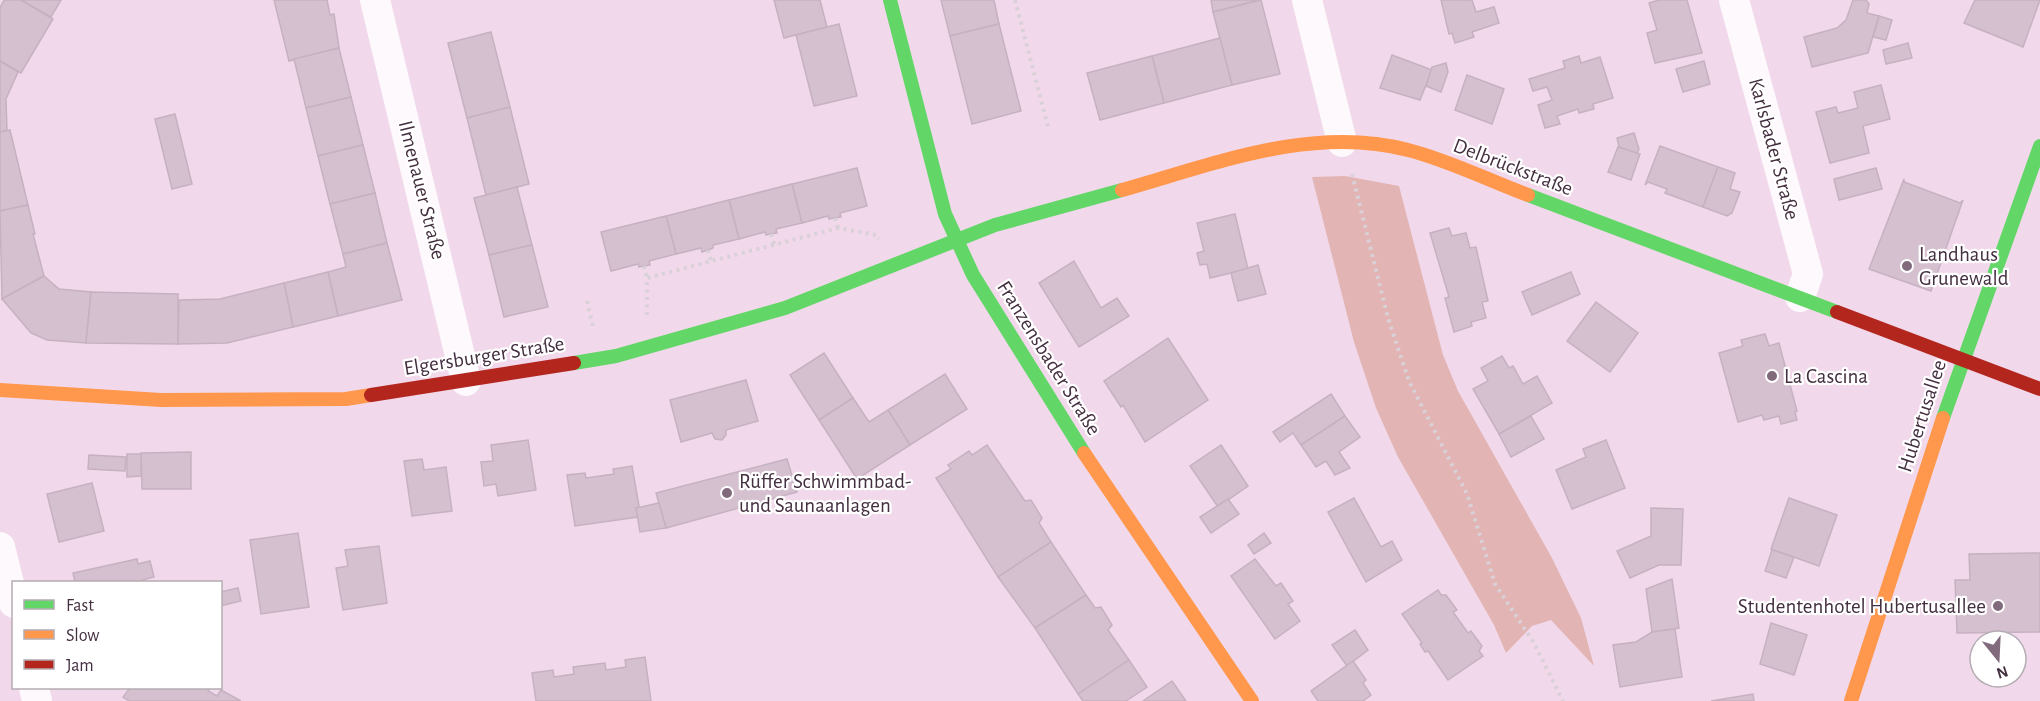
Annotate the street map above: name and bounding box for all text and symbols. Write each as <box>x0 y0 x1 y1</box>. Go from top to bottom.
street label: Karlsbader Straße <box>1745 76 1803 222</box>
street label: Ilmenauer Straße <box>395 118 449 262</box>
street label: Delbrückstraße <box>1450 135 1576 199</box>
place label: Landhaus Grunewald <box>1919 244 2009 289</box>
marker: Landhaus Grunewald <box>1900 259 1914 273</box>
street label: Franzensbader Straße <box>993 277 1105 439</box>
street label: Elgersburger Straße <box>402 333 566 379</box>
street label: Hubertusallee <box>1894 357 1950 475</box>
place label: La Cascina <box>1784 366 1868 387</box>
marker: La Cascina <box>1765 369 1779 383</box>
place label: Rüffer Schwimmbad- und Saunaanlagen <box>739 471 912 516</box>
marker: Rüffer Schwimmbad- und Saunaanlagen <box>720 486 734 500</box>
legend <box>12 581 222 689</box>
place label: Studentenhotel Hubertusallee <box>1738 596 1986 617</box>
text: Fast <box>66 597 94 615</box>
marker: Studentenhotel Hubertusallee <box>1991 599 2005 613</box>
text: Slow <box>66 627 99 645</box>
north arrow <box>1968 629 2028 689</box>
text: Jam <box>66 657 94 675</box>
text: N <box>1995 663 2010 682</box>

